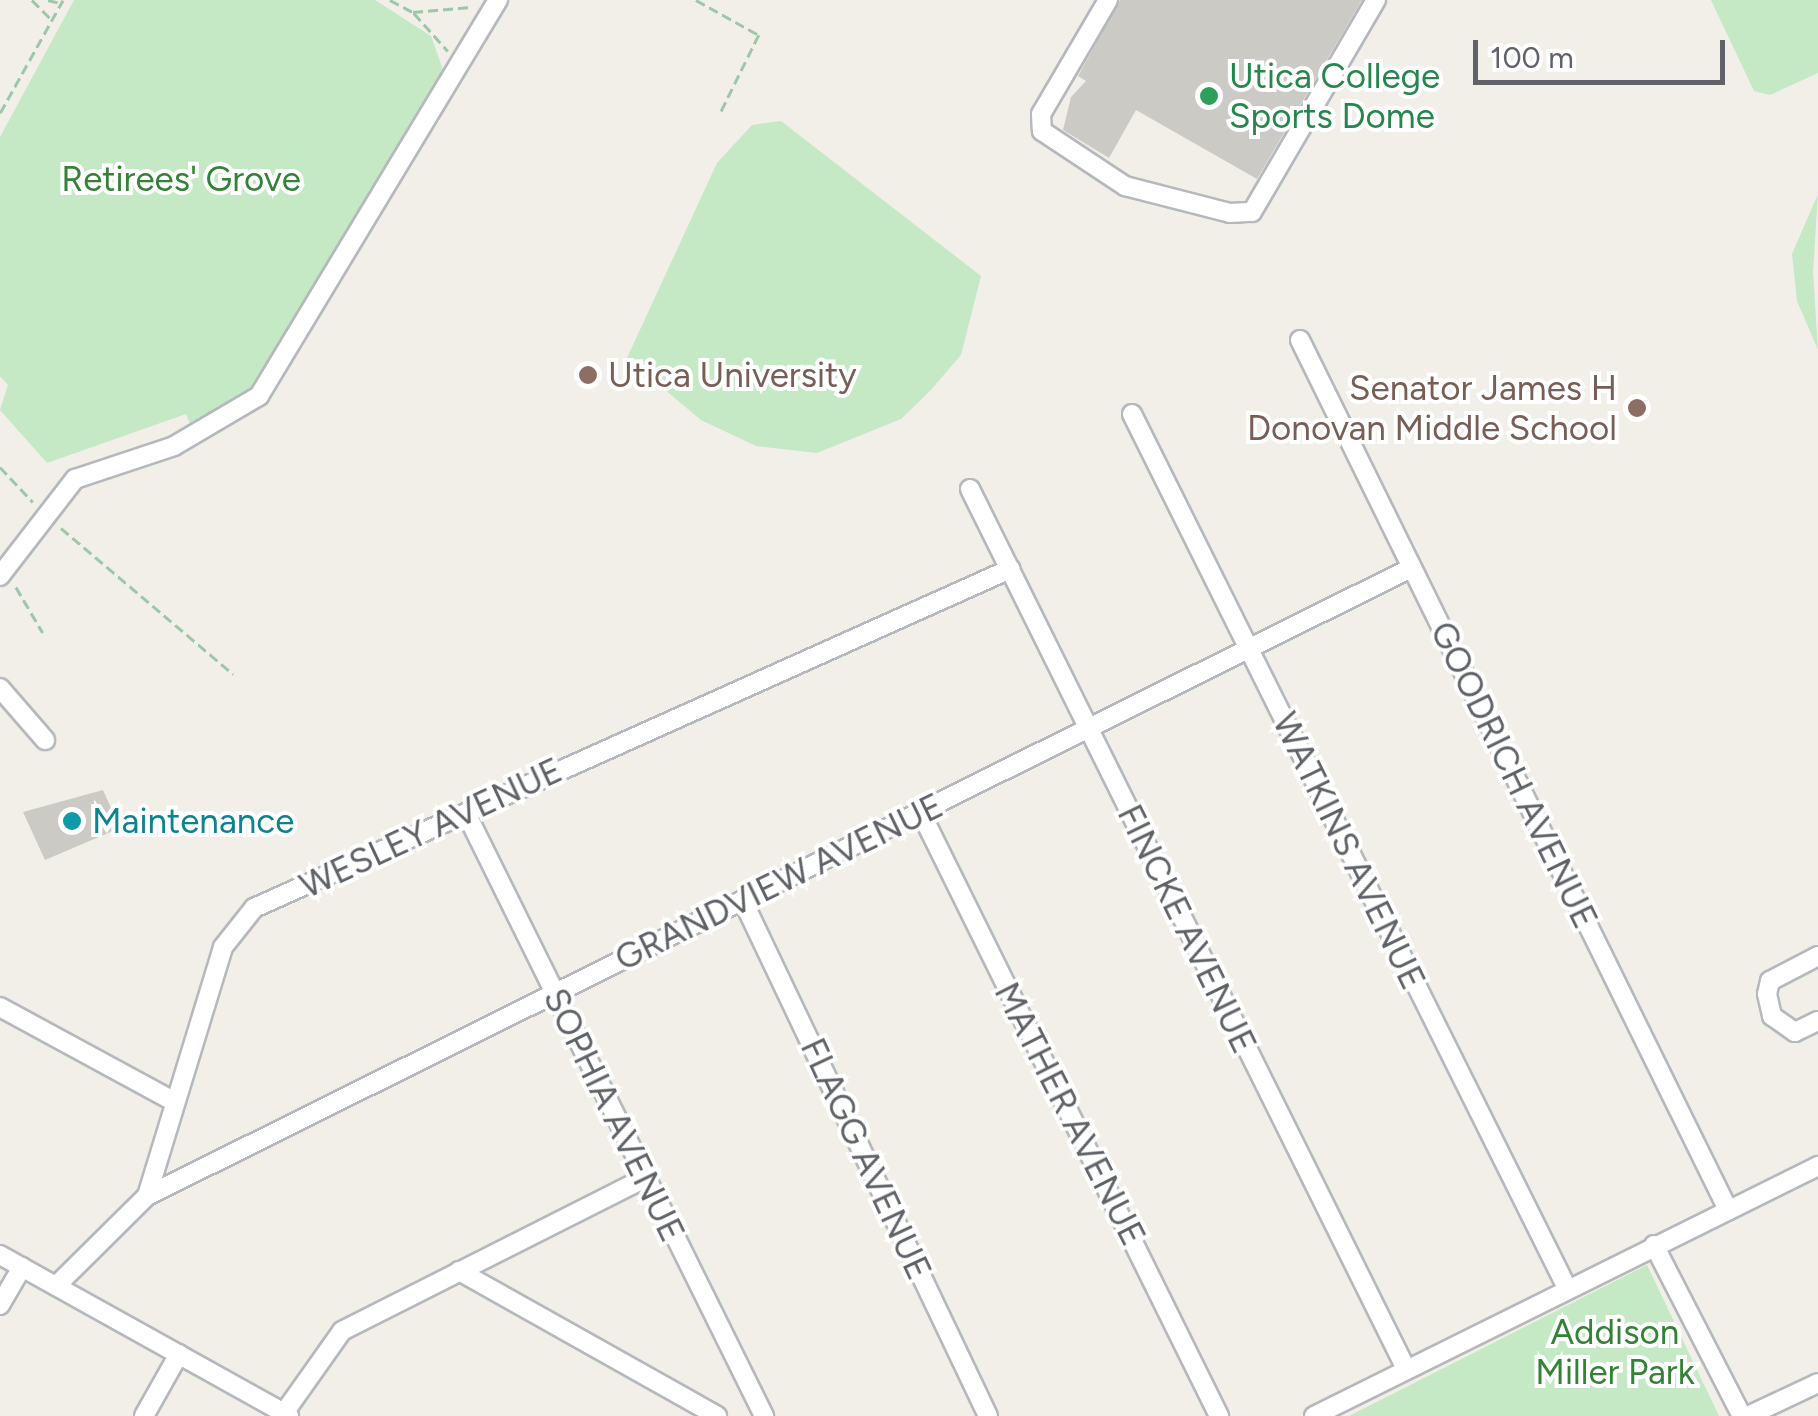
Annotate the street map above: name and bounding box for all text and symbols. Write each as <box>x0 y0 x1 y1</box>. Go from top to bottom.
scale bar <box>1478 20 1730 82</box>
text: 100 m <box>1490 39 1574 76</box>
place label: Utica College Sports Dome <box>1229 55 1440 137</box>
marker: Utica College Sports Dome <box>1198 85 1220 107</box>
park label: Retirees' Grove <box>61 158 301 200</box>
place label: Utica University <box>608 354 857 396</box>
marker: Utica University <box>577 364 599 386</box>
place label: Senator James H Donovan Middle School <box>1247 367 1617 449</box>
marker: Senator James H Donovan Middle School <box>1626 397 1648 419</box>
street label: GOODRICH AVENUE <box>1421 615 1607 935</box>
street label: WATKINS AVENUE <box>1264 706 1434 996</box>
street label: WESLEY AVENUE <box>293 749 569 907</box>
street label: GRANDVIEW AVENUE <box>608 784 950 980</box>
street label: FINCKE AVENUE <box>1109 798 1265 1060</box>
place label: Maintenance <box>92 800 294 842</box>
marker: Maintenance <box>61 810 83 832</box>
street label: MATHER AVENUE <box>986 976 1154 1252</box>
street label: SOPHIA AVENUE <box>534 981 694 1249</box>
street label: FLAGG AVENUE <box>792 1032 940 1286</box>
park label: Addison Miller Park <box>1535 1311 1695 1393</box>

